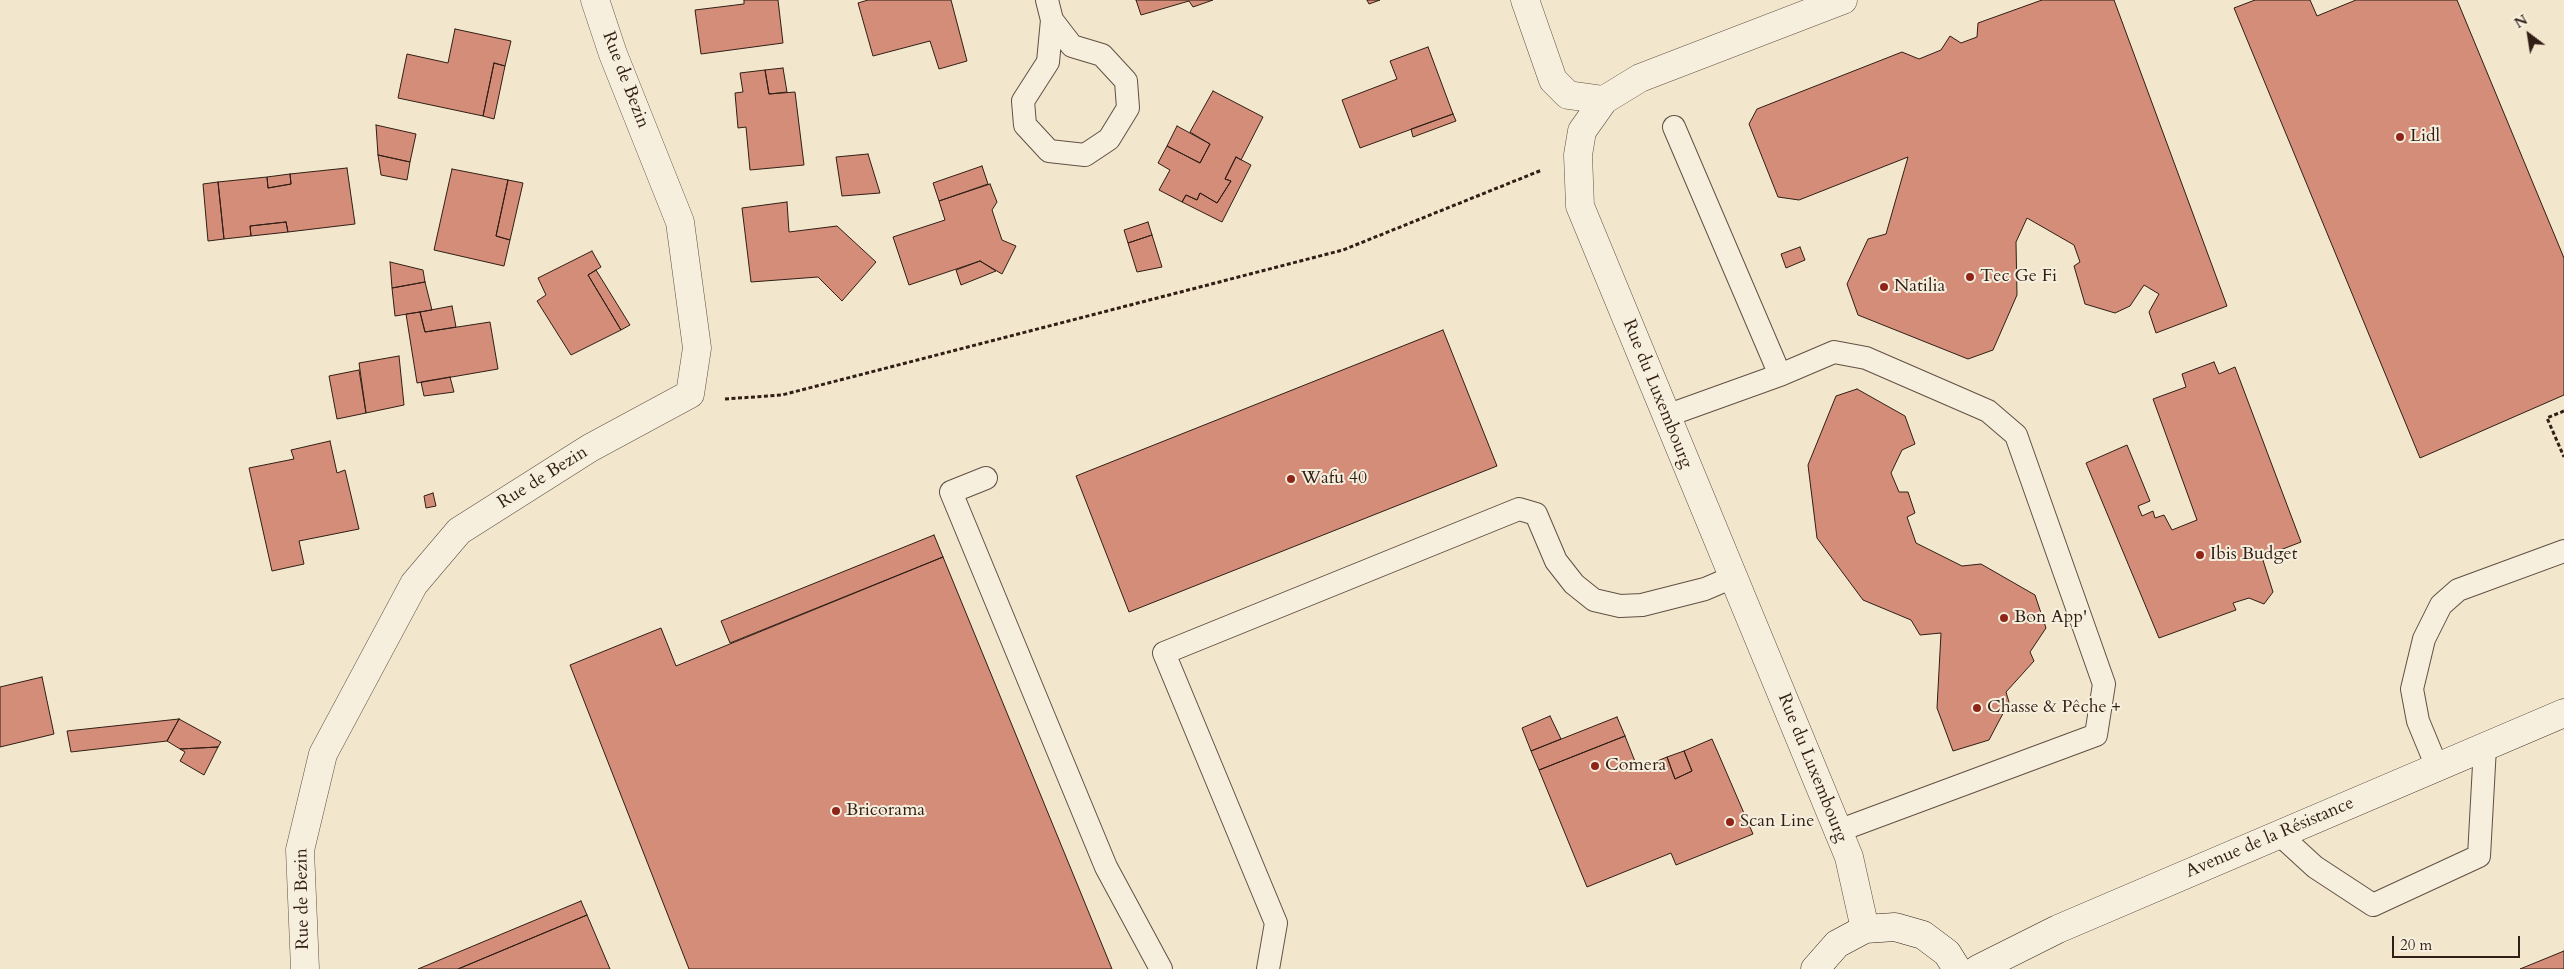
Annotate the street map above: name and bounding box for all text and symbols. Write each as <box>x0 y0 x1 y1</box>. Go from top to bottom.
north arrow <box>2504 10 2554 60</box>
text: N <box>2511 10 2531 33</box>
street label: Rue de Bezin <box>597 29 653 131</box>
place label: Lidl <box>2410 126 2440 148</box>
marker: Lidl <box>2394 131 2406 143</box>
place label: Tec Ge Fi <box>1980 266 2057 288</box>
marker: Tec Ge Fi <box>1964 271 1976 283</box>
place label: Natilia <box>1894 276 1945 298</box>
marker: Natilia <box>1878 281 1890 293</box>
street label: Rue du Luxembourg <box>1617 316 1697 472</box>
street label: Rue de Bezin <box>494 442 592 514</box>
place label: Wafu 40 <box>1301 468 1367 490</box>
marker: Wafu 40 <box>1285 473 1297 485</box>
place label: Ibis Budget <box>2210 544 2297 566</box>
marker: Ibis Budget <box>2194 549 2206 561</box>
place label: Bon App' <box>2014 607 2087 629</box>
marker: Bon App' <box>1998 612 2010 624</box>
street label: Rue du Luxembourg <box>1772 690 1852 846</box>
place label: Chasse & Pêche + <box>1987 697 2121 719</box>
marker: Chasse & Pêche + <box>1971 702 1983 714</box>
place label: Comera <box>1605 755 1666 777</box>
marker: Comera <box>1589 760 1601 772</box>
street label: Avenue de la Résistance <box>2183 793 2357 883</box>
place label: Bricorama <box>846 800 925 822</box>
marker: Bricorama <box>830 805 842 817</box>
place label: Scan Line <box>1740 811 1814 833</box>
marker: Scan Line <box>1724 816 1736 828</box>
street label: Rue de Bezin <box>291 848 315 950</box>
scale bar <box>2394 926 2522 958</box>
text: 20 m <box>2400 935 2432 955</box>

